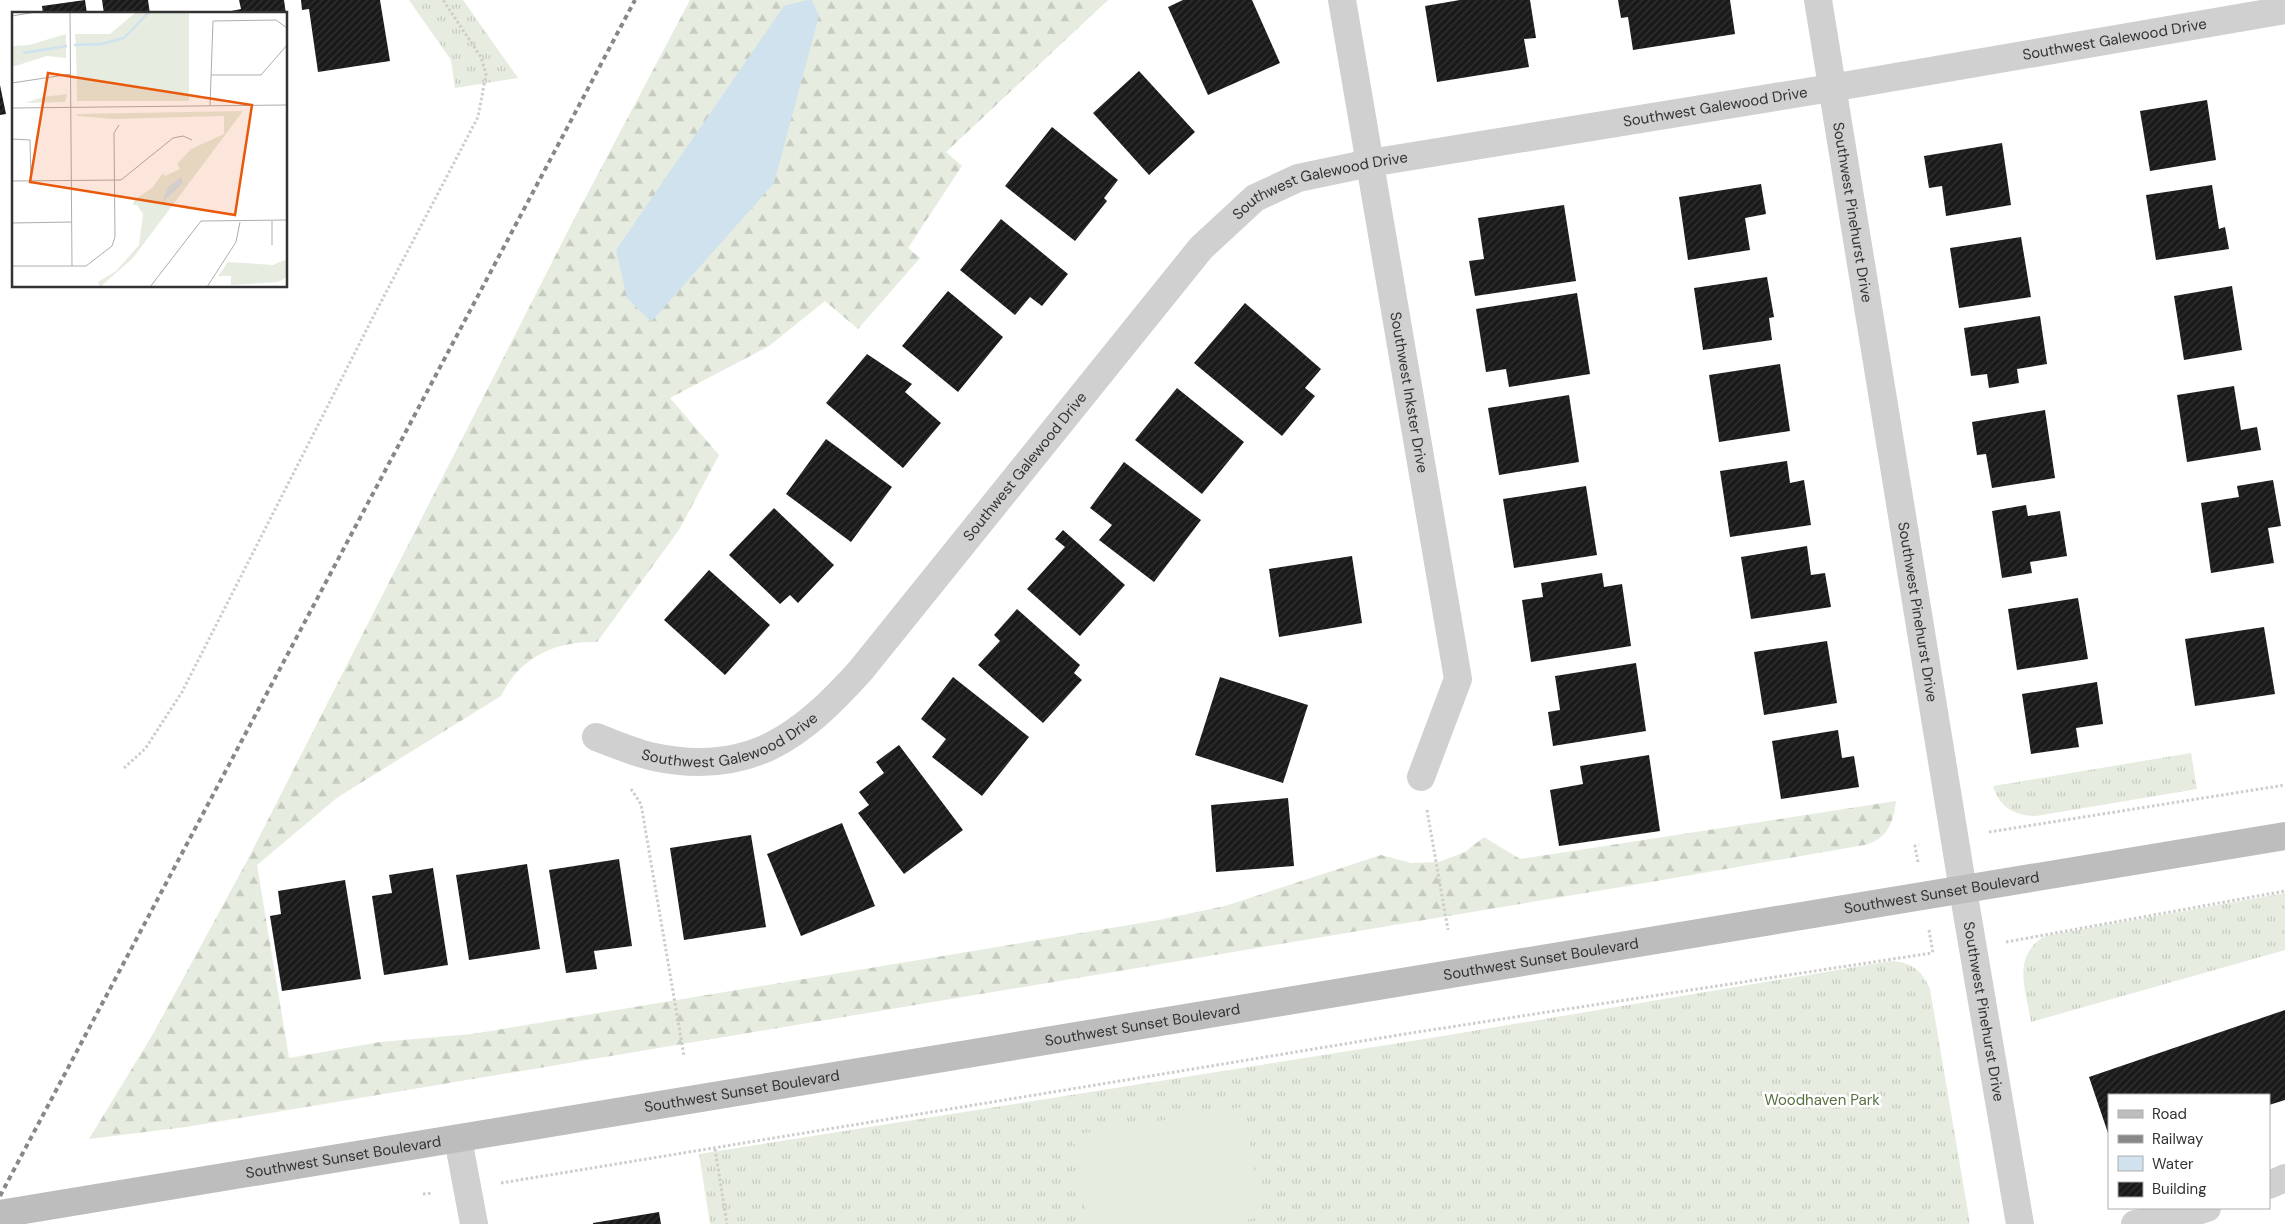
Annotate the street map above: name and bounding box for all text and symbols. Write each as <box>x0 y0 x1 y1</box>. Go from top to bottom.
inset map <box>12 12 288 288</box>
street label: Southwest Galewood Drive <box>2021 14 2208 65</box>
street label: Southwest Galewood Drive <box>1622 82 1809 132</box>
street label: Southwest Pinehurst Drive <box>1828 121 1877 304</box>
street label: Southwest Galewood Drive <box>1228 147 1409 224</box>
street label: Southwest Inkster Drive <box>1385 310 1433 475</box>
street label: Southwest Galewood Drive <box>959 388 1091 545</box>
street label: Southwest Pinehurst Drive <box>1893 520 1942 704</box>
street label: Southwest Galewood Drive <box>639 708 822 772</box>
street label: Southwest Sunset Boulevard <box>1842 867 2041 919</box>
street label: Southwest Pinehurst Drive <box>1959 920 2009 1103</box>
street label: Southwest Sunset Boulevard <box>1442 933 1640 985</box>
street label: Southwest Sunset Boulevard <box>1043 999 1242 1051</box>
street label: Southwest Sunset Boulevard <box>643 1065 841 1117</box>
park label: Woodhaven Park <box>1764 1090 1880 1110</box>
legend <box>2108 1094 2270 1209</box>
text: Road <box>2152 1104 2187 1124</box>
text: Railway <box>2152 1129 2204 1149</box>
street label: Southwest Sunset Boulevard <box>244 1131 442 1183</box>
text: Water <box>2152 1154 2194 1174</box>
text: Building <box>2152 1179 2207 1199</box>

